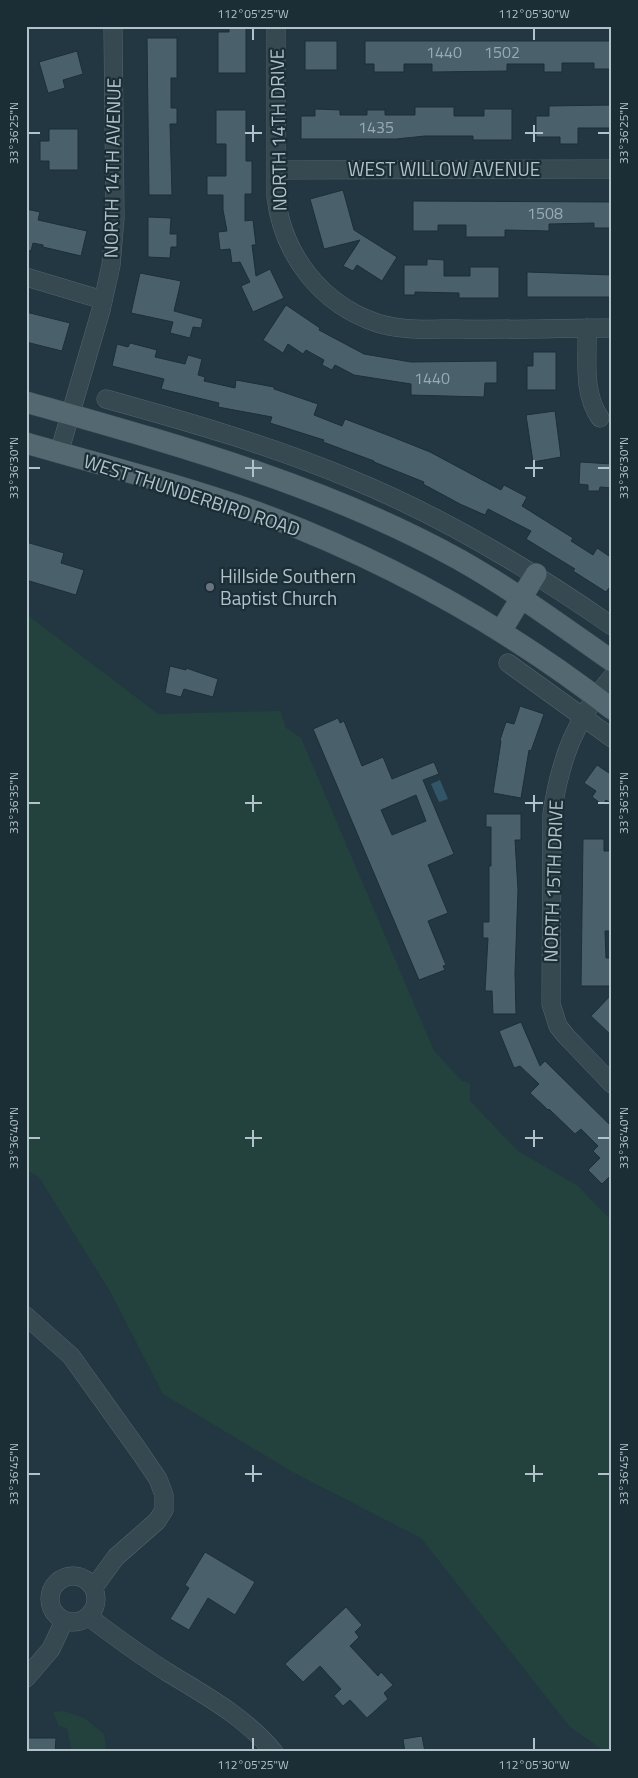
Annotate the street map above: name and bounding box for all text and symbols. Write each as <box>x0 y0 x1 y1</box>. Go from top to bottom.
text: 112°05'25"W <box>217 4 289 23</box>
text: 112°05'30"W <box>498 4 570 23</box>
house number: 1440 <box>426 40 462 64</box>
house number: 1502 <box>484 40 520 64</box>
street label: NORTH 14TH DRIVE <box>262 49 293 211</box>
street label: NORTH 14TH AVENUE <box>95 78 128 258</box>
text: 33°36'25"N <box>4 102 23 164</box>
text: 33°36'25"N <box>614 102 633 164</box>
house number: 1435 <box>358 115 394 139</box>
street label: WEST WILLOW AVENUE <box>348 154 540 183</box>
house number: 1508 <box>527 201 563 225</box>
house number: 1440 <box>414 366 450 390</box>
text: 33°36'30"N <box>4 437 23 499</box>
text: 33°36'30"N <box>614 437 633 499</box>
street label: WEST THUNDERBIRD ROAD <box>80 446 304 543</box>
place label: Hillside Southern Baptist Church <box>220 561 356 612</box>
marker: Hillside Southern Baptist Church <box>204 581 216 593</box>
text: 33°36'35"N <box>4 772 23 834</box>
text: 33°36'35"N <box>614 772 633 834</box>
street label: NORTH 15TH DRIVE <box>535 799 570 963</box>
text: 33°36'40"N <box>4 1107 23 1169</box>
text: 33°36'40"N <box>614 1107 633 1169</box>
text: 33°36'45"N <box>4 1443 23 1505</box>
text: 33°36'45"N <box>614 1443 633 1505</box>
text: 112°05'25"W <box>217 1755 289 1774</box>
text: 112°05'30"W <box>498 1755 570 1774</box>

